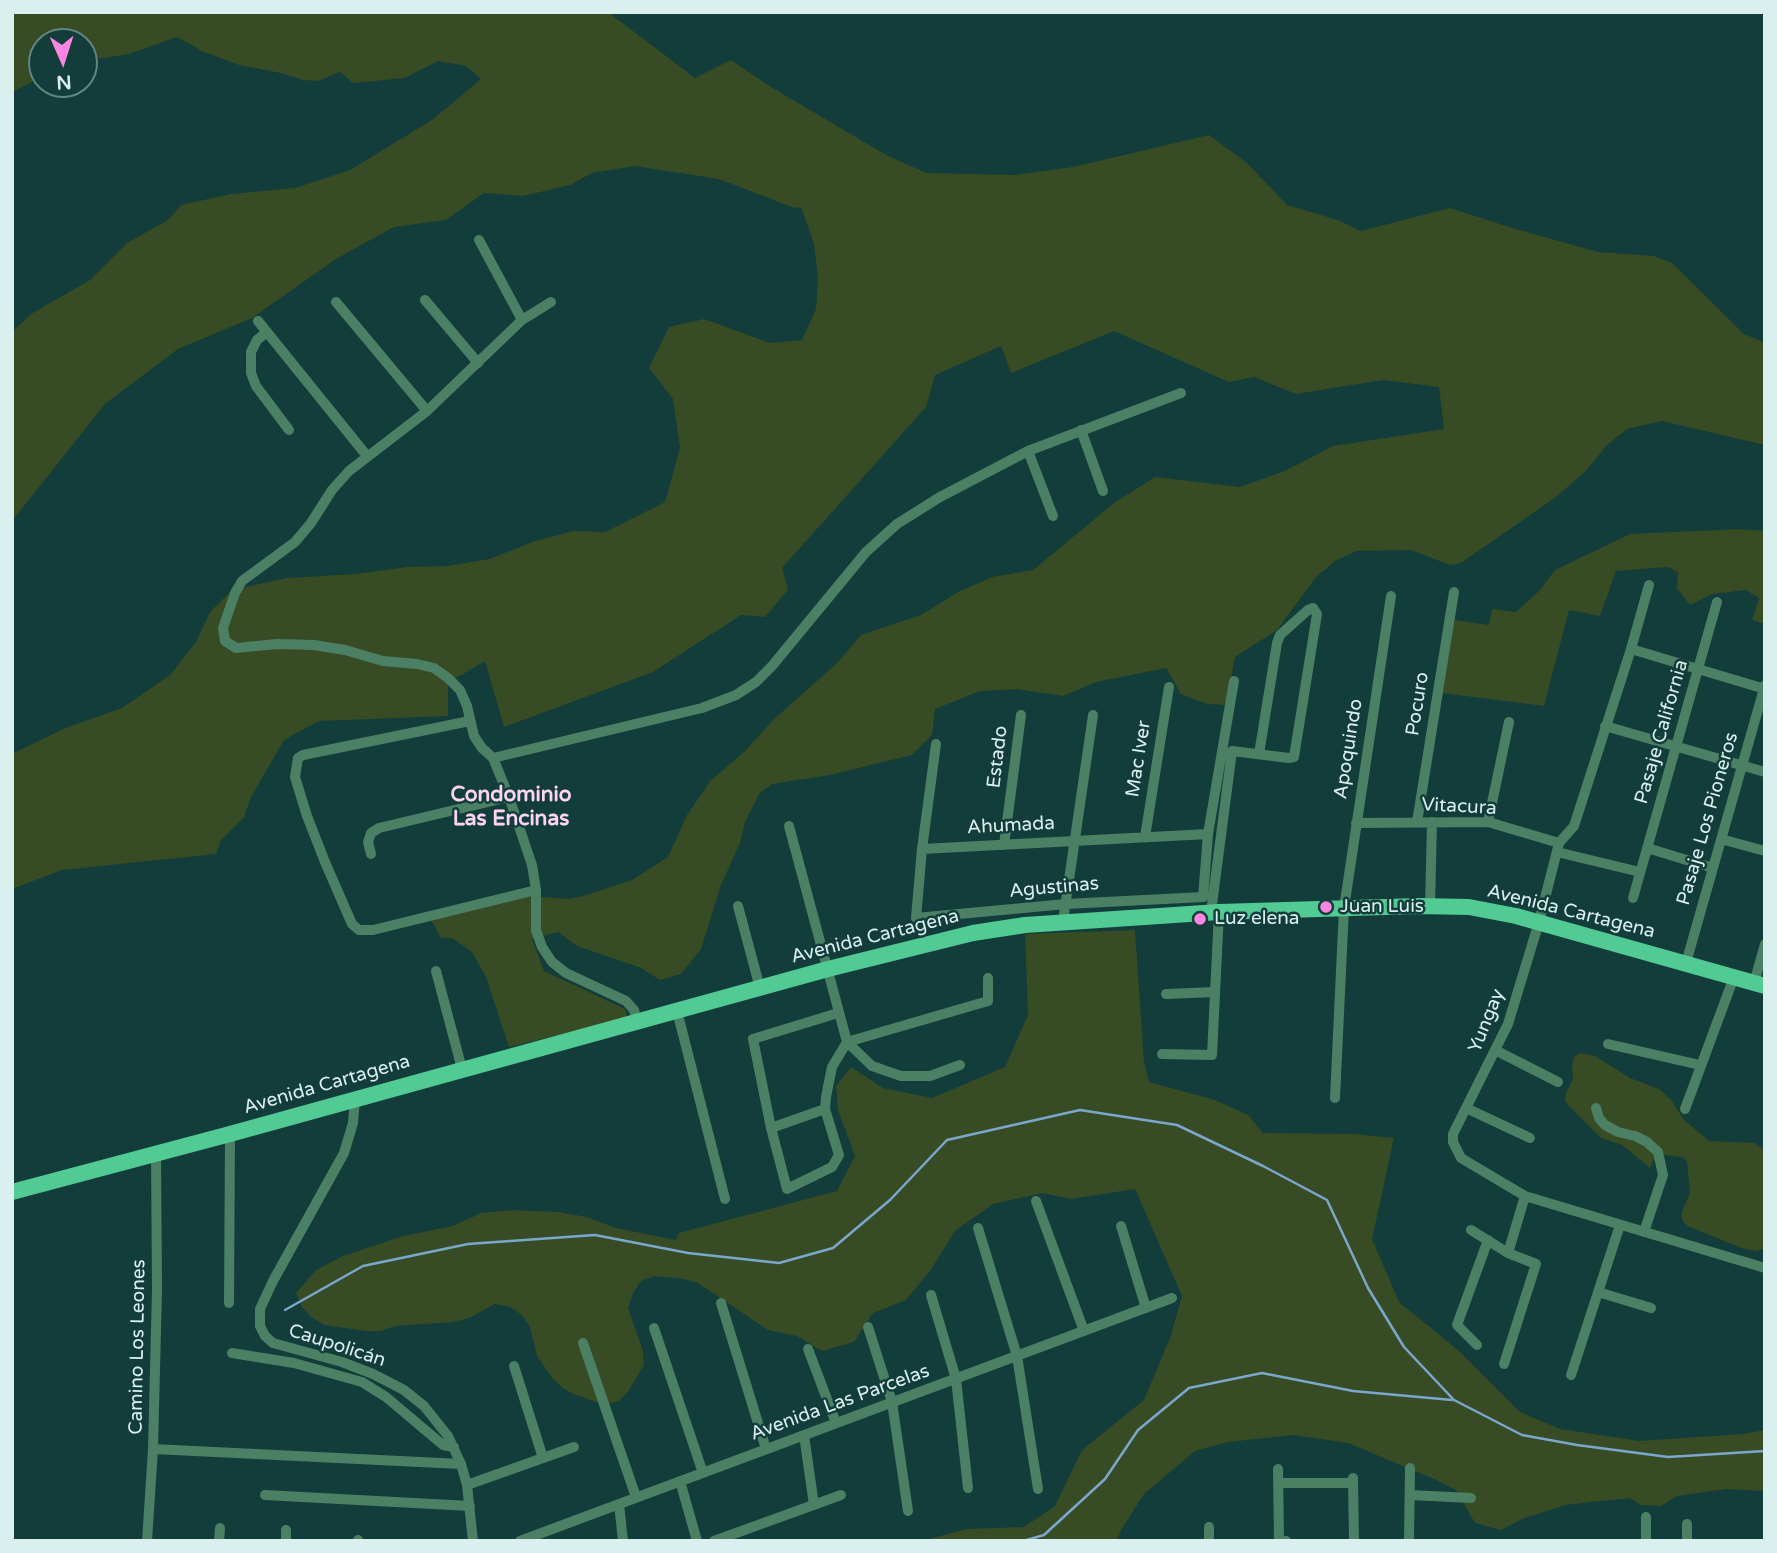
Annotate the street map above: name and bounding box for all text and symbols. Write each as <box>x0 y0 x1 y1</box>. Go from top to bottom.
north arrow <box>28 28 98 98</box>
text: N <box>56 71 72 93</box>
street label: Pasaje California <box>1630 657 1694 807</box>
street label: Pocuro <box>1402 670 1434 738</box>
street label: Apoquindo <box>1330 697 1368 801</box>
street label: Mac Iver <box>1122 719 1156 799</box>
street label: Estado <box>983 725 1013 789</box>
street label: Pasaje Los Pioneros <box>1672 730 1744 908</box>
district label: Condominio Las Encinas <box>450 782 572 832</box>
street label: Vitacura <box>1421 794 1497 820</box>
street label: Ahumada <box>967 812 1055 840</box>
street label: Agustinas <box>1008 873 1100 903</box>
street label: Avenida Cartagena <box>1485 880 1657 944</box>
place label: Juan Luis <box>1340 896 1424 918</box>
marker: Juan Luis <box>1318 899 1334 915</box>
street label: Avenida Cartagena <box>789 905 961 969</box>
place label: Luz elena <box>1214 908 1299 930</box>
marker: Luz elena <box>1192 911 1208 927</box>
street label: Yungay <box>1464 986 1510 1056</box>
street label: Avenida Cartagena <box>241 1050 413 1120</box>
street label: Camino Los Leones <box>125 1259 151 1435</box>
street label: Caupolicán <box>286 1320 388 1372</box>
street label: Avenida Las Parcelas <box>747 1360 933 1446</box>

